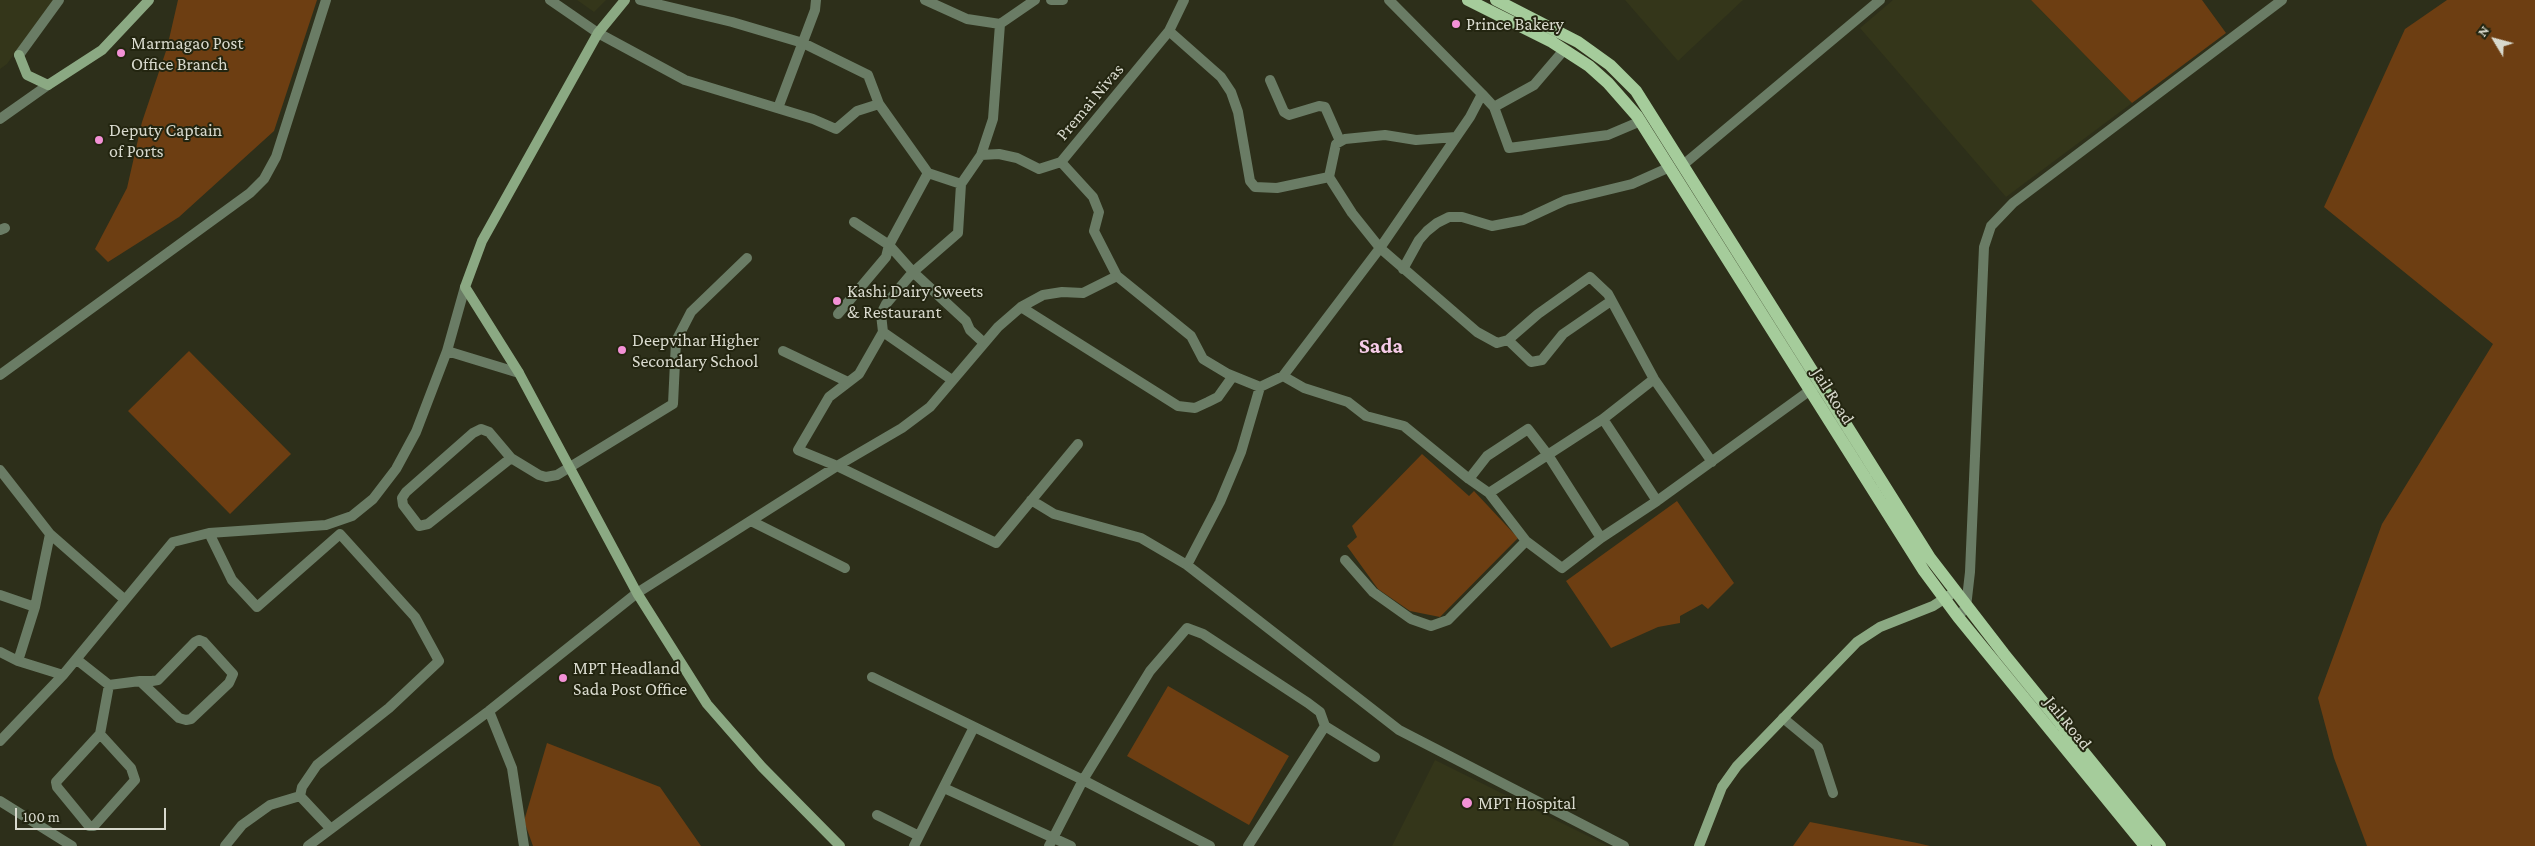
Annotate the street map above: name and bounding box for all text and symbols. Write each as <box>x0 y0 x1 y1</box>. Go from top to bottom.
place label: Prince Bakery <box>1466 13 1564 35</box>
north arrow <box>2470 15 2520 65</box>
marker: Prince Bakery <box>1450 18 1462 30</box>
text: N <box>2474 22 2492 40</box>
place label: Marmagao Post Office Branch <box>131 32 243 74</box>
marker: Marmagao Post Office Branch <box>115 47 127 59</box>
street label: Premai Nivas <box>1052 59 1128 145</box>
place label: Deputy Captain of Ports <box>109 119 222 162</box>
marker: Deputy Captain of Ports <box>93 134 105 146</box>
place label: Kashi Dairy Sweets & Restaurant <box>847 280 983 322</box>
marker: Kashi Dairy Sweets & Restaurant <box>831 295 843 307</box>
place label: Deepvihar Higher Secondary School <box>632 329 759 372</box>
district label: Sada <box>1359 333 1403 359</box>
marker: Deepvihar Higher Secondary School <box>616 344 628 356</box>
street label: Jail Road <box>1807 364 1859 428</box>
place label: MPT Headland Sada Post Office <box>573 657 687 700</box>
marker: MPT Headland Sada Post Office <box>557 672 569 684</box>
street label: Jail Road <box>2040 692 2096 754</box>
place label: MPT Hospital <box>1478 792 1576 814</box>
marker: MPT Hospital <box>1460 796 1474 810</box>
scale bar <box>18 798 169 830</box>
text: 100 m <box>23 809 60 825</box>

